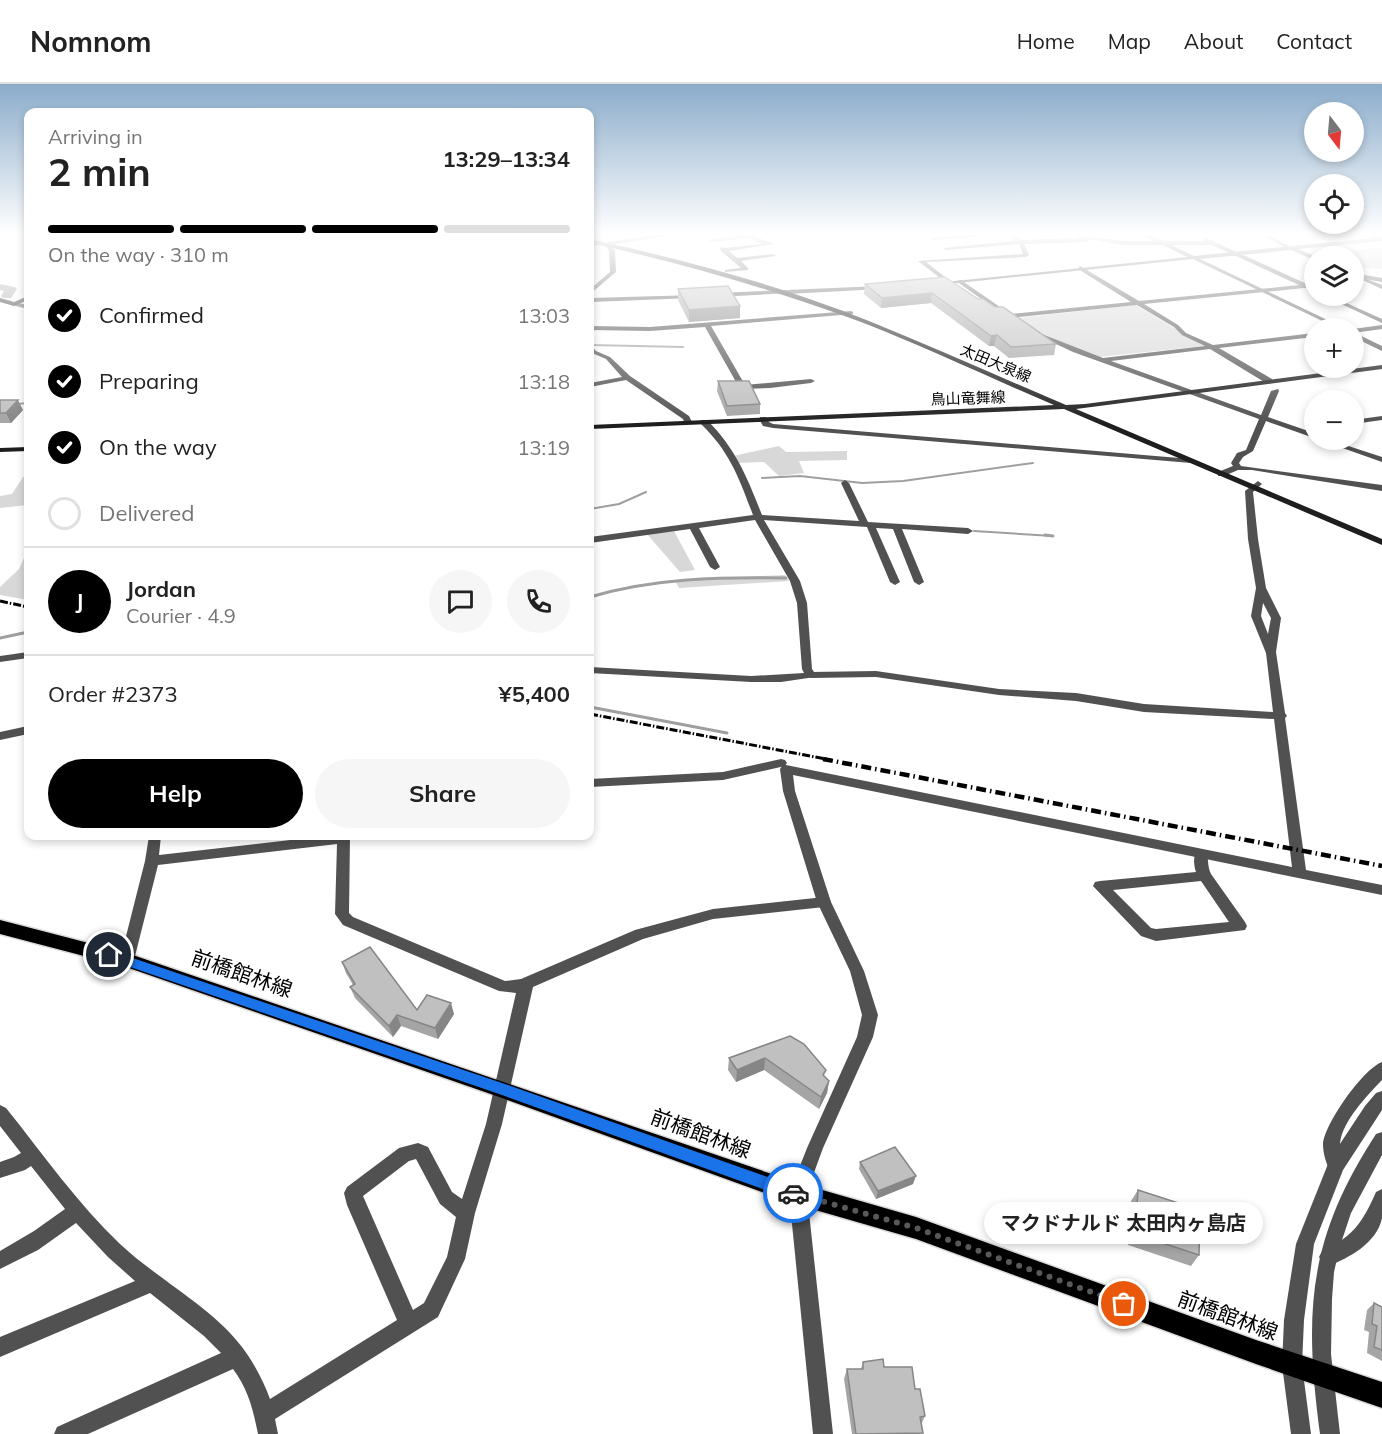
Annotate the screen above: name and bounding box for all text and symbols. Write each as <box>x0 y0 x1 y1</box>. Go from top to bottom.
text: Nomnom <box>30 24 152 59</box>
text: Home <box>1017 28 1075 54</box>
text: Map <box>1108 28 1151 54</box>
text: About <box>1184 28 1243 54</box>
text: Contact <box>1276 28 1352 54</box>
north arrow <box>1304 102 1364 162</box>
map controls <box>1304 102 1364 450</box>
text: Arriving in <box>48 124 143 149</box>
text: 13:29–13:34 <box>442 145 570 173</box>
text: 2 min <box>48 147 151 196</box>
button: locate <box>1304 174 1364 234</box>
text: On the way · 310 m <box>48 242 229 267</box>
button: layers <box>1304 246 1364 306</box>
icon: check <box>48 299 81 332</box>
text: Confirmed <box>99 301 204 329</box>
text: 13:03 <box>517 303 570 328</box>
button: + <box>1304 318 1364 378</box>
street label: 太田大泉線 <box>958 340 1034 386</box>
icon: check <box>48 365 81 398</box>
text: Preparing <box>99 367 199 395</box>
text: 13:18 <box>517 369 570 394</box>
street label: 鳥山竜舞線 <box>930 387 1006 409</box>
button: − <box>1304 390 1364 450</box>
icon: check <box>48 431 81 464</box>
text: On the way <box>99 433 217 461</box>
text: 13:19 <box>517 435 570 460</box>
text: Delivered <box>99 499 194 527</box>
button: chat <box>429 570 492 633</box>
button: phone <box>507 570 570 633</box>
text: Jordan <box>126 575 196 603</box>
text: J <box>76 587 83 615</box>
text: Courier · 4.9 <box>126 603 236 628</box>
text: Order #2373 <box>48 680 178 708</box>
text: ¥5,400 <box>499 680 570 708</box>
button: Help <box>48 759 303 828</box>
button: Share <box>315 759 570 828</box>
pin <box>83 929 134 980</box>
icon: home <box>92 938 125 971</box>
street label: 前橋館林線 <box>188 944 296 1002</box>
street label: 前橋館林線 <box>647 1103 755 1163</box>
courier <box>763 1163 823 1223</box>
icon: car <box>777 1177 810 1210</box>
callout: マクドナルド 太田内ヶ島店 <box>984 1202 1264 1244</box>
text: マクドナルド 太田内ヶ島店 <box>1001 1210 1246 1235</box>
pin <box>1098 1278 1149 1329</box>
street label: 前橋館林線 <box>1174 1285 1282 1345</box>
icon: bag <box>1107 1287 1140 1320</box>

